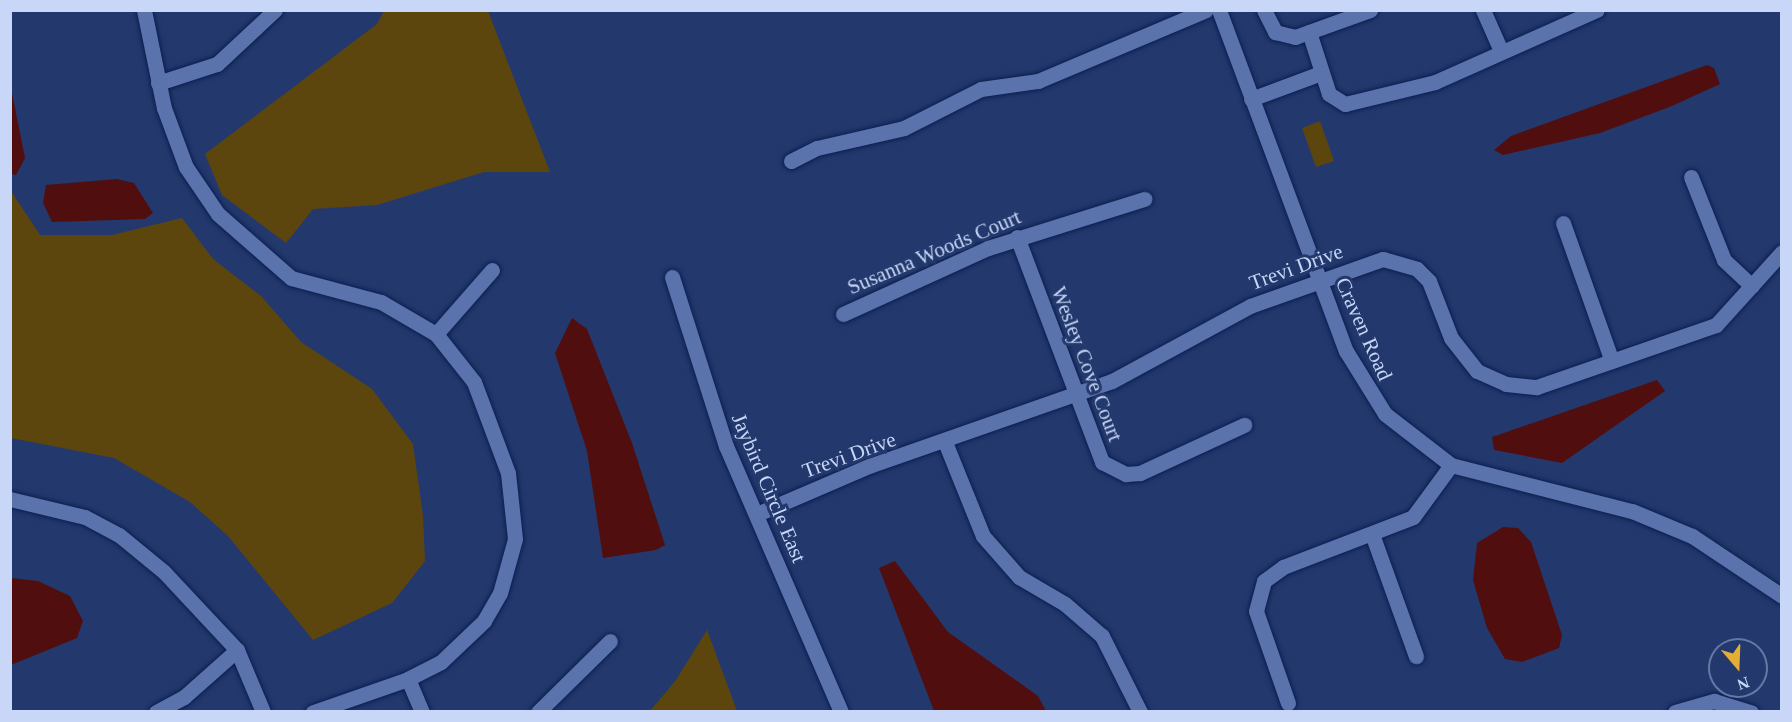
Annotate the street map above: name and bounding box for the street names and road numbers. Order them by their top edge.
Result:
street label: Susanna Woods Court [843,204,1025,300]
street label: Trevi Drive [1246,238,1346,296]
street label: Craven Road [1330,274,1398,384]
street label: Wesley Cove Court [1046,283,1128,445]
street label: Jaybird Circle East [726,410,812,566]
street label: Trevi Drive [799,426,899,484]

